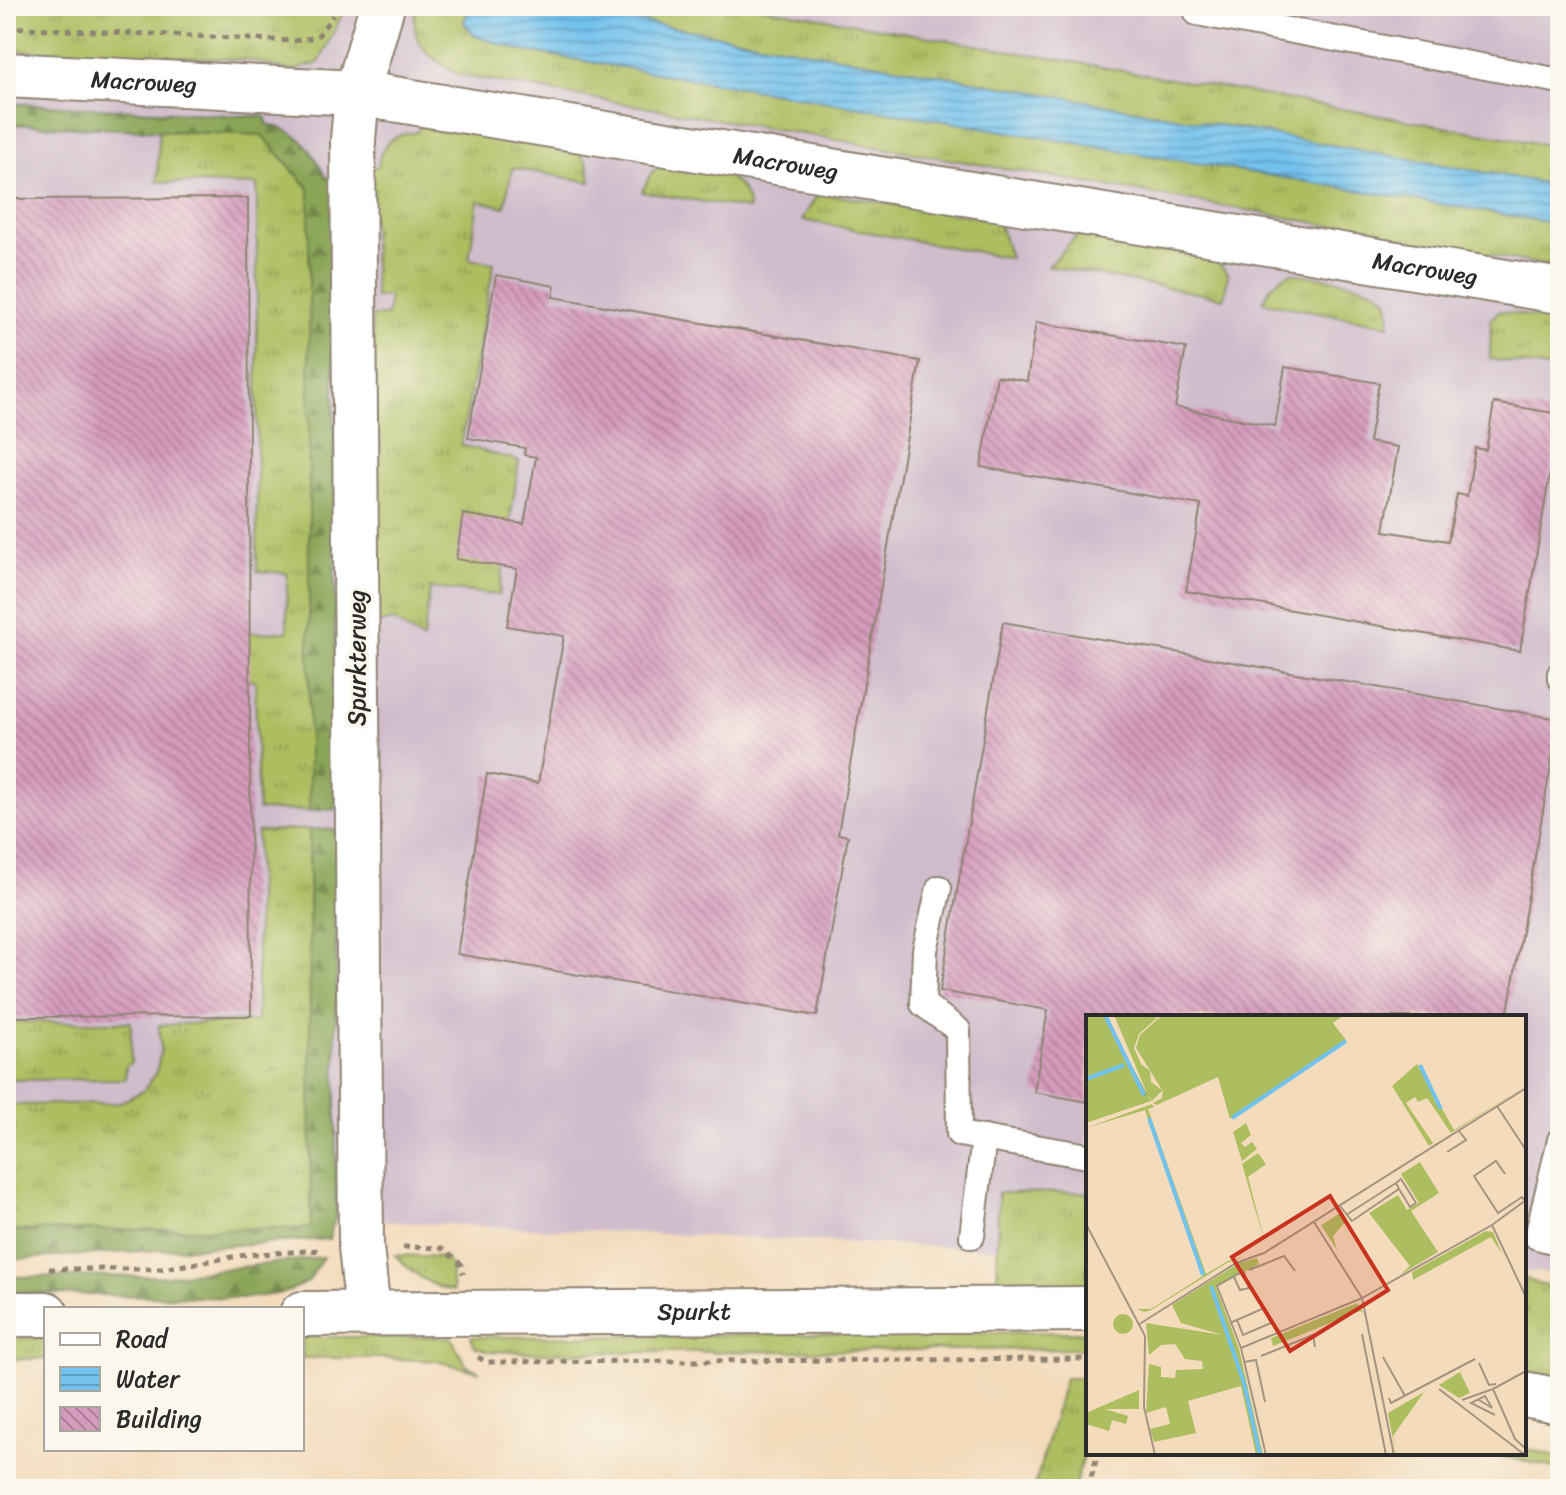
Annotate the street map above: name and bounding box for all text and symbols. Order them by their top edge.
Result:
street label: Macroweg [90,58,198,106]
street label: Macroweg [730,134,841,193]
street label: Macroweg [1369,239,1481,298]
street label: Spurkterweg [336,590,378,726]
inset map [1086,1015,1526,1455]
street label: Spurkt [657,1290,731,1333]
legend [44,1307,304,1451]
text: Road [116,1318,170,1360]
text: Water [116,1358,181,1400]
text: Building [116,1398,202,1440]

